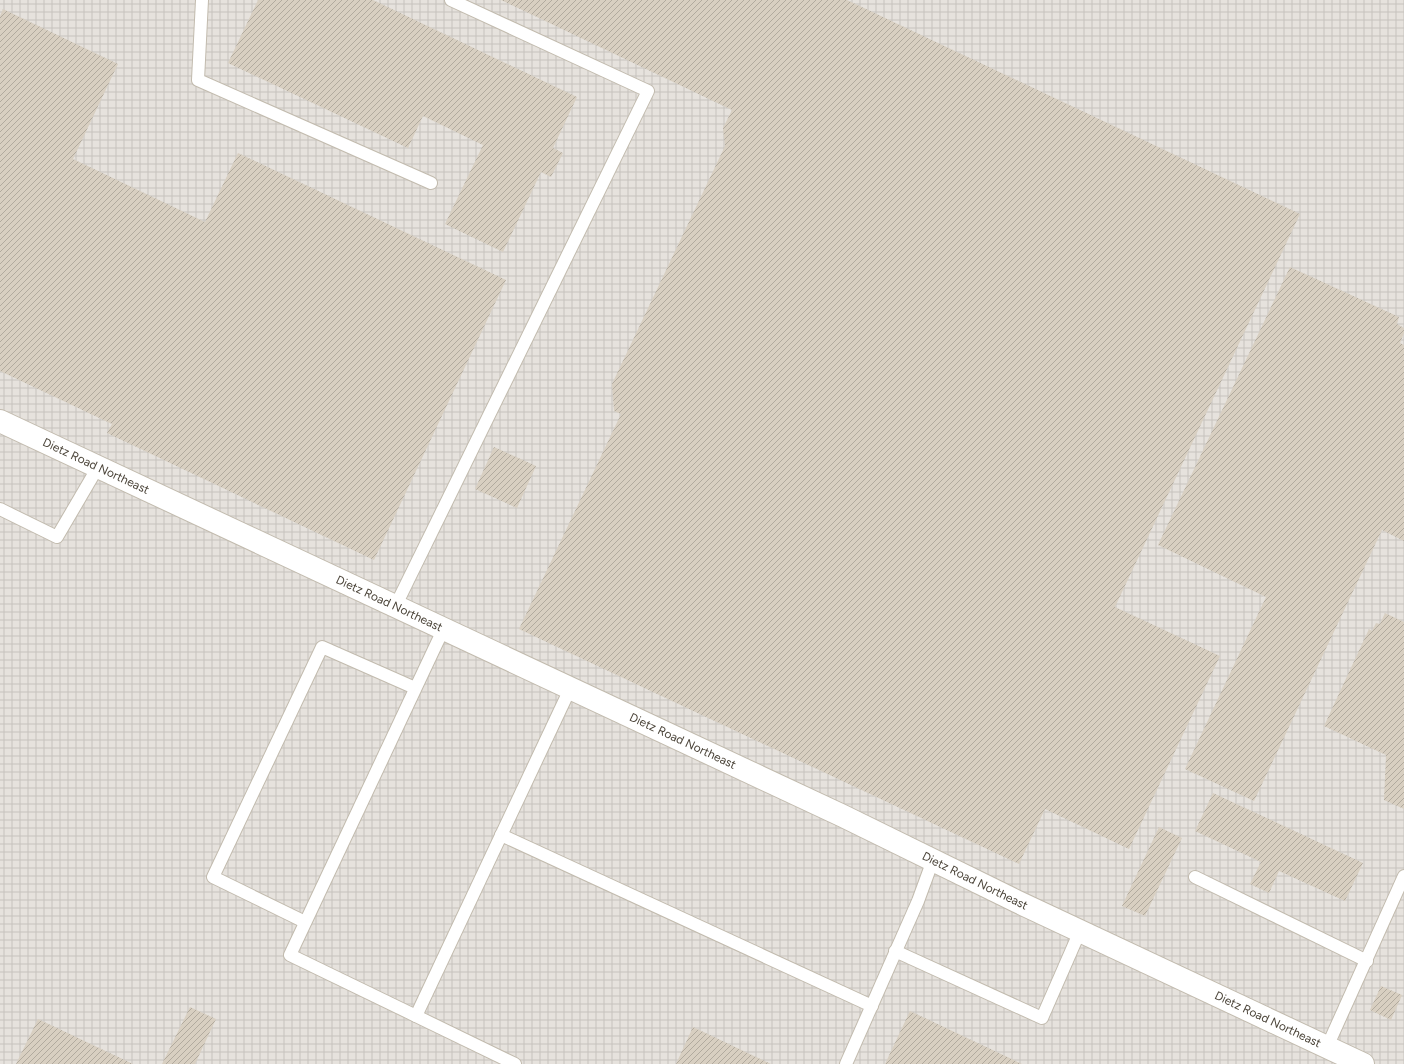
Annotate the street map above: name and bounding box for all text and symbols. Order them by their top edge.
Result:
street label: Dietz Road Northeast [40,435,152,497]
street label: Dietz Road Northeast [334,572,445,635]
street label: Dietz Road Northeast [627,710,739,772]
street label: Dietz Road Northeast [920,849,1031,913]
street label: Dietz Road Northeast [1212,988,1324,1051]

